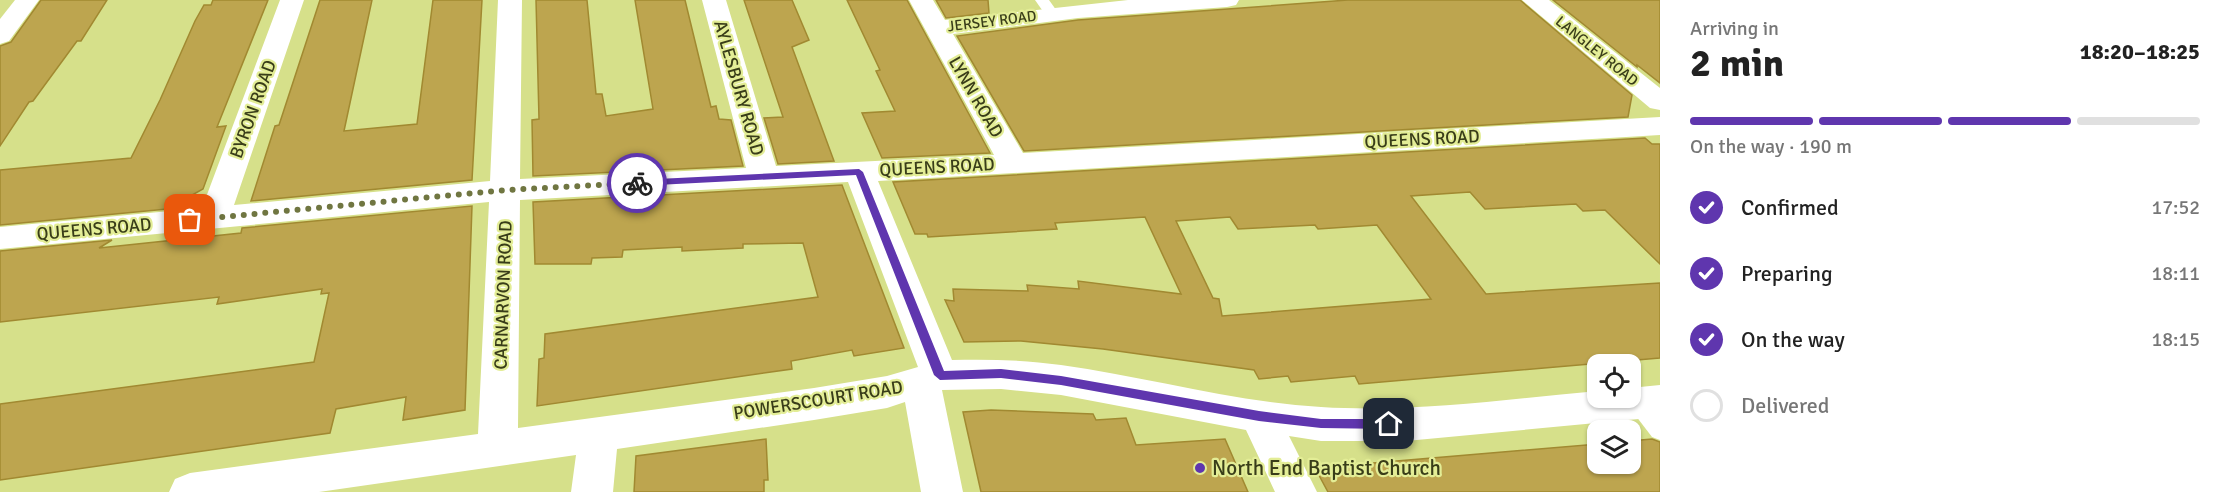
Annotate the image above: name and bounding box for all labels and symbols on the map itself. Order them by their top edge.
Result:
street label: JERSEY ROAD [947,7,1037,35]
street label: LANGLEY ROAD [1552,12,1642,90]
street label: AYLESBURY ROAD [709,18,769,158]
street label: LYNN ROAD [944,53,1008,141]
street label: BYRON ROAD [225,57,281,161]
street label: QUEENS ROAD [1364,125,1480,153]
courier [607,153,667,213]
street label: QUEENS ROAD [879,153,995,181]
pin [164,194,215,245]
street label: QUEENS ROAD [36,213,152,245]
street label: CARNARVON ROAD [489,220,517,370]
street label: POWERSCOURT ROAD [732,376,904,424]
pin [1363,398,1414,449]
place label: North End Baptist Church [1212,455,1441,481]
marker: North End Baptist Church [1193,461,1207,475]

